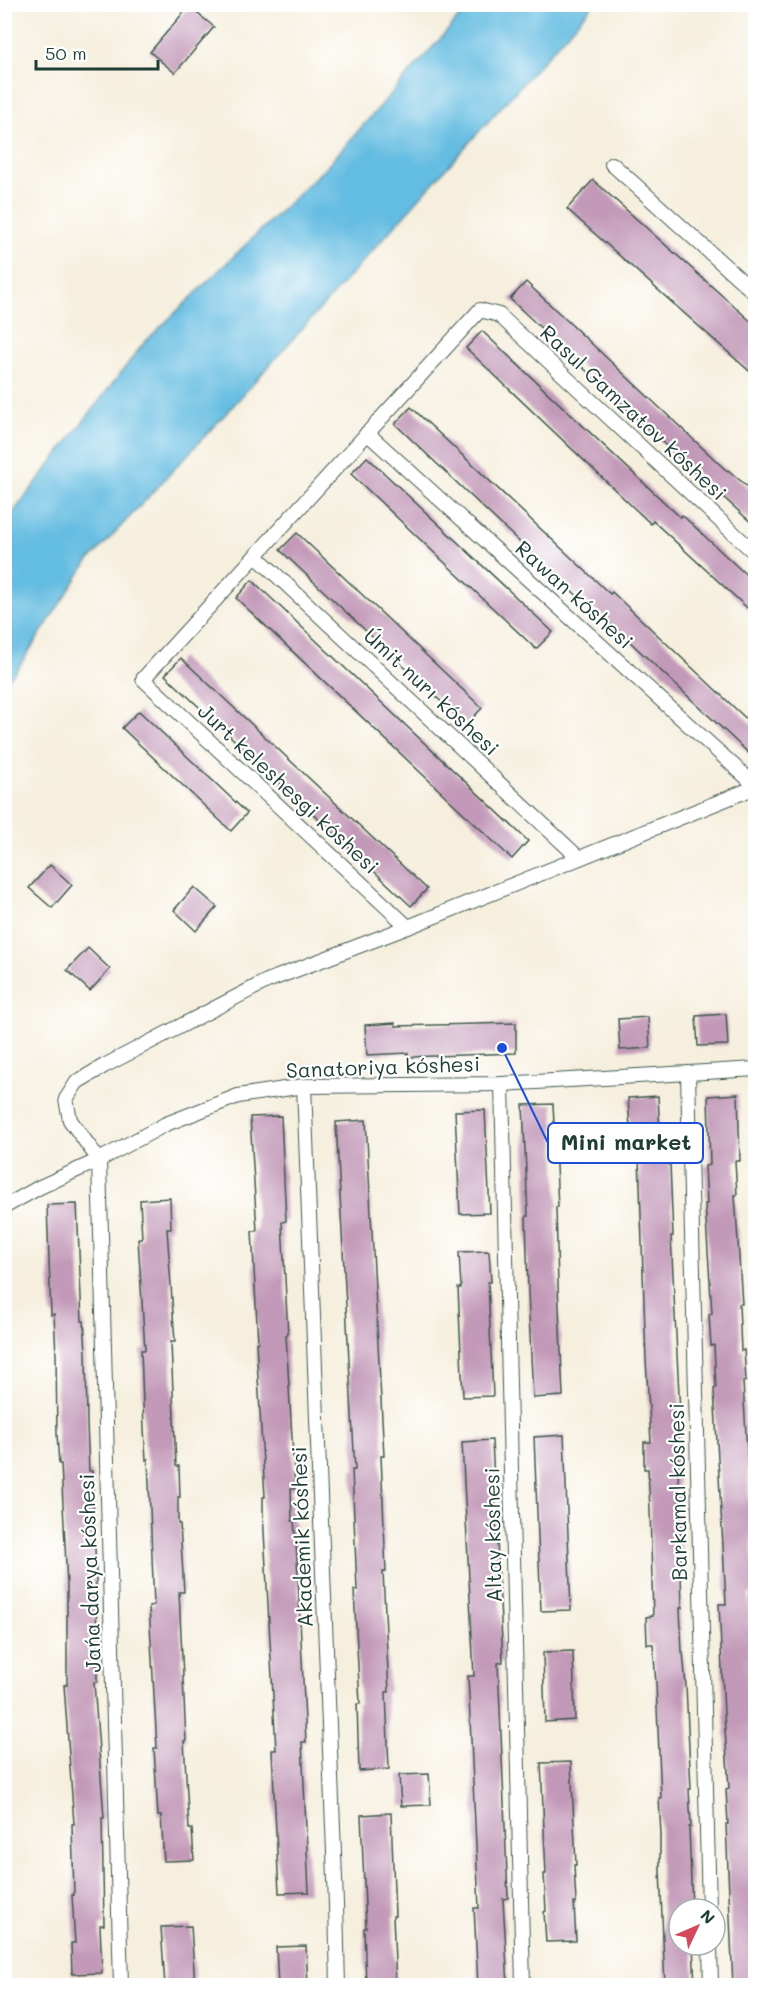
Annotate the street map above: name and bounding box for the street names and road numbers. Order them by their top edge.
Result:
street label: Rasul Gamzatov kóshesi [535,319,733,505]
street label: Rawan kóshesi [510,534,640,654]
street label: Úmit nurı kóshesi [359,621,505,761]
street label: Jurt keleshesgi kóshesi [193,697,385,879]
street label: Sanatoriya kóshesi [285,1049,481,1083]
street label: Barkamal kóshesi [662,1403,692,1581]
street label: Akademik kóshesi [284,1446,318,1628]
street label: Altay kóshesi [477,1467,507,1603]
street label: Jańa darya kóshesi [72,1473,106,1673]

